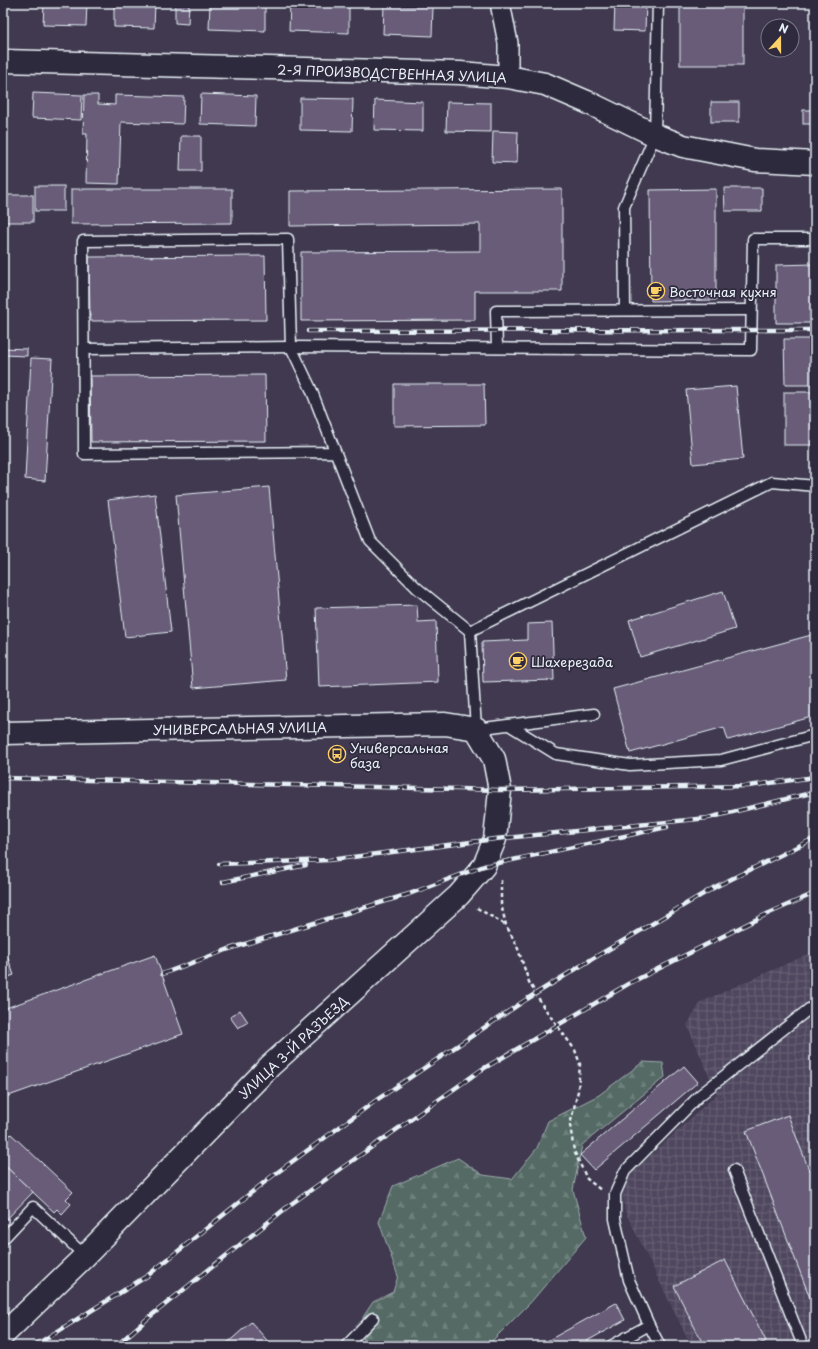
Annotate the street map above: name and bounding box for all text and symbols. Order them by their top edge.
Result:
north arrow [760,18,800,58]
text: N [777,19,791,38]
street label: 2-Я ПРОИЗВОДСТВЕННАЯ УЛИЦА [277,59,507,87]
cafe icon: Восточная кухня [646,281,666,301]
place label: Восточная кухня [669,282,777,301]
cafe icon: Шахерезада [508,651,528,671]
place label: Шахерезада [531,652,614,671]
street label: УНИВЕРСАЛЬНАЯ УЛИЦА [153,717,327,739]
place label: Универсальная база [350,738,449,772]
bus stop icon: Универсальная база [327,744,347,764]
street label: УЛИЦА 3-Й РАЗЪЕЗД [234,991,352,1103]

